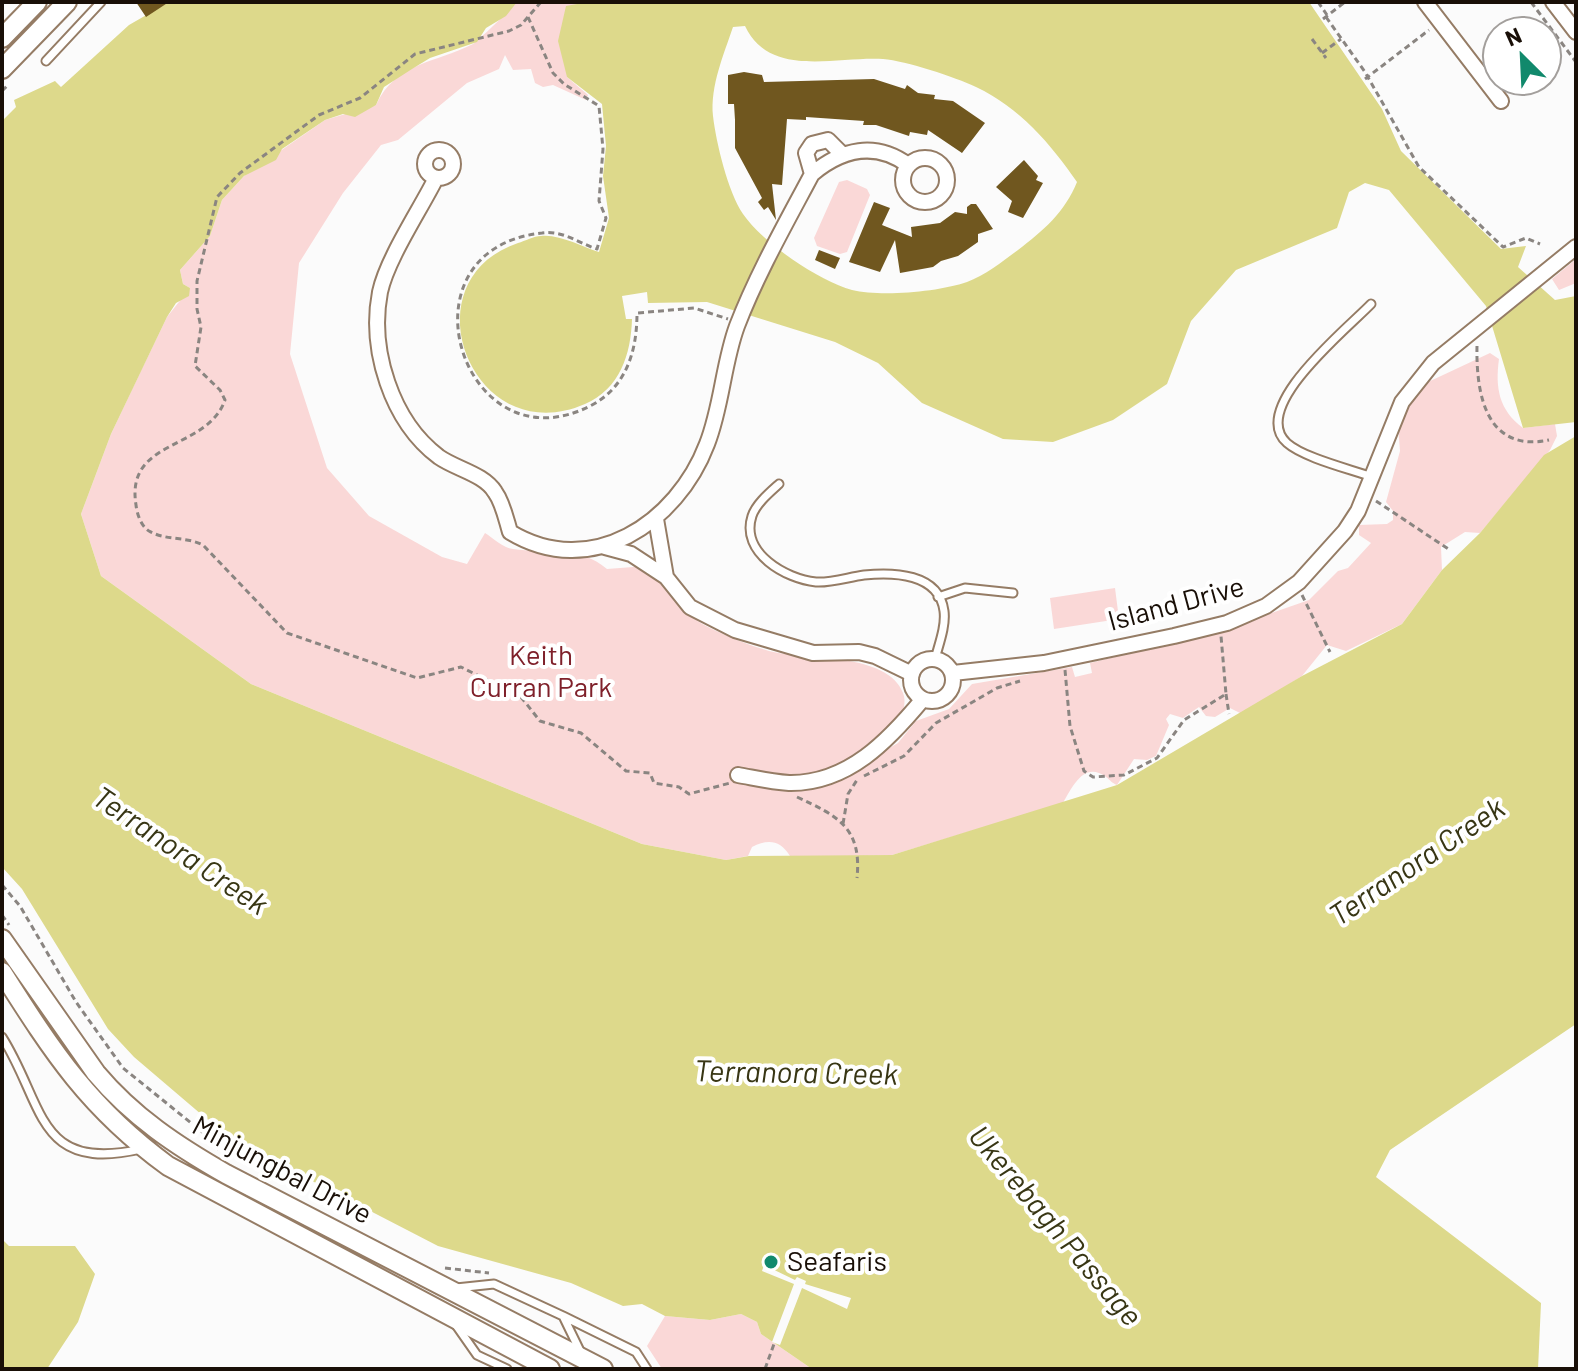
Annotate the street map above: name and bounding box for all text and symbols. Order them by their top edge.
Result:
north arrow [1482,16,1562,96]
text: N [1501,21,1525,51]
street label: Island Drive [1104,570,1248,638]
park label: Keith Curran Park [470,639,612,705]
water label: Terranora Creek [86,779,274,923]
water label: Terranora Creek [1323,790,1511,934]
water label: Terranora Creek [694,1053,898,1093]
street label: Minjungbal Drive [187,1109,377,1231]
water label: Ukerebagh Passage [961,1118,1149,1334]
place label: Seafaris [787,1245,887,1279]
marker: Seafaris [762,1253,780,1271]

